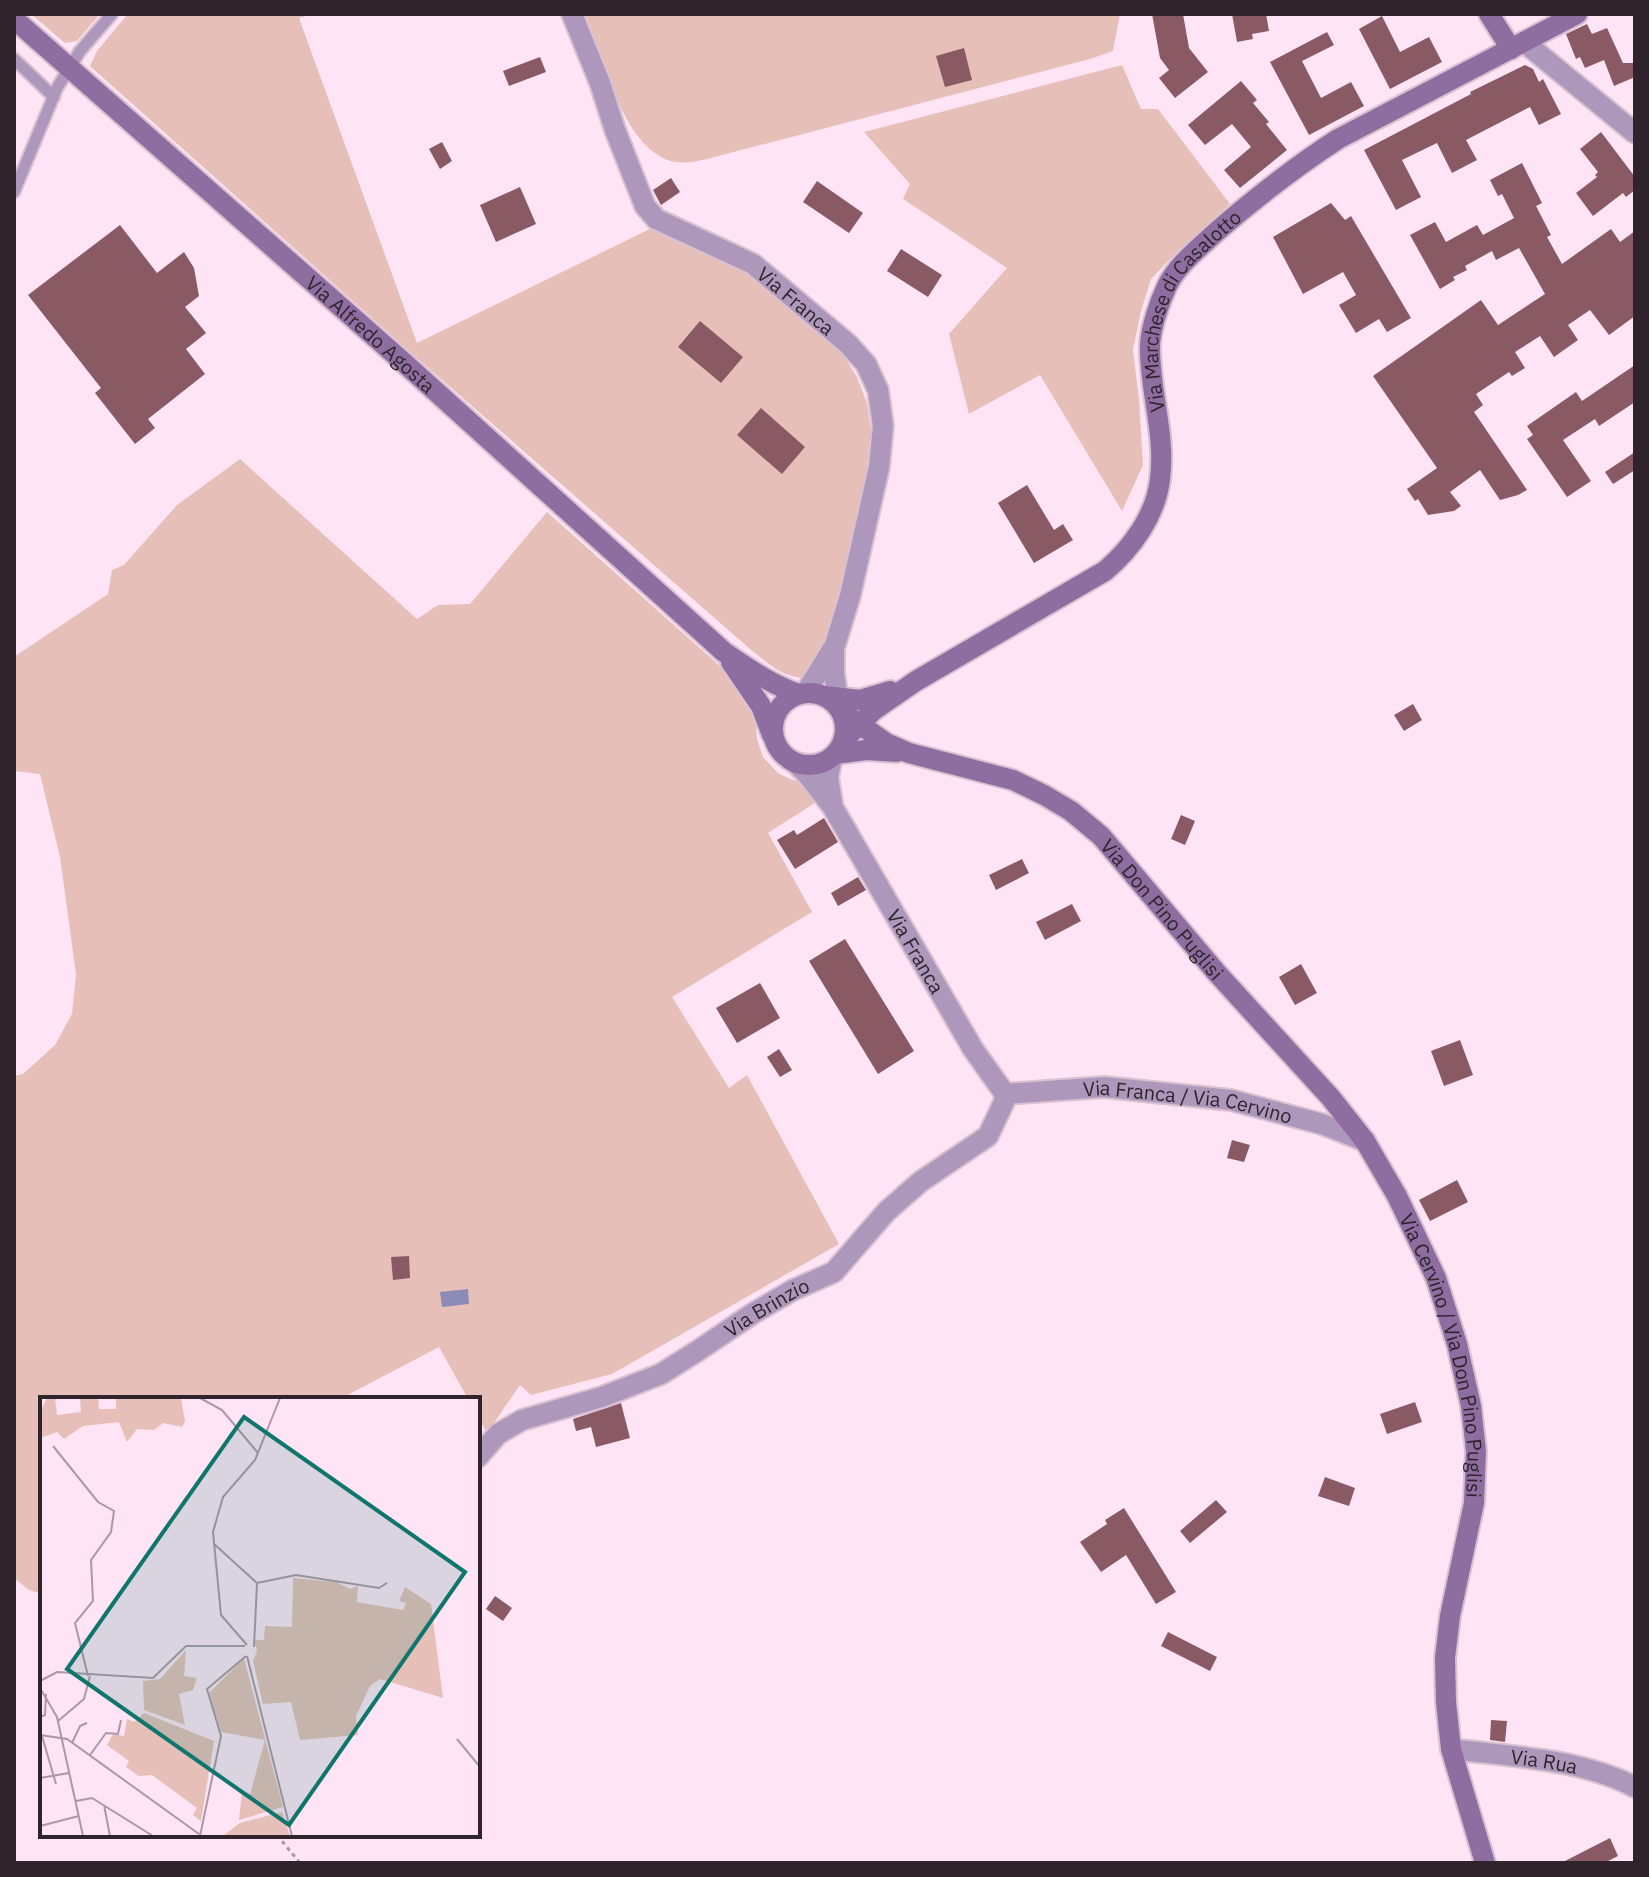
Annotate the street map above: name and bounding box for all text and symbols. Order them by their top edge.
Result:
street label: Via Marchese di Casalotto [1136,203,1246,414]
street label: Via Franca [752,260,841,341]
street label: Via Alfredo Agosta [300,269,442,399]
street label: Via Don Pino Puglisi [1095,833,1230,985]
street label: Via Franca [881,904,951,999]
street label: Via Franca / Via Cervino [1082,1073,1295,1129]
street label: Via Cervino / Via Don Pino Puglisi [1394,1209,1489,1498]
street label: Via Brinzio [719,1271,813,1343]
inset map [40,1397,480,1837]
street label: Via Rua [1509,1742,1581,1780]

